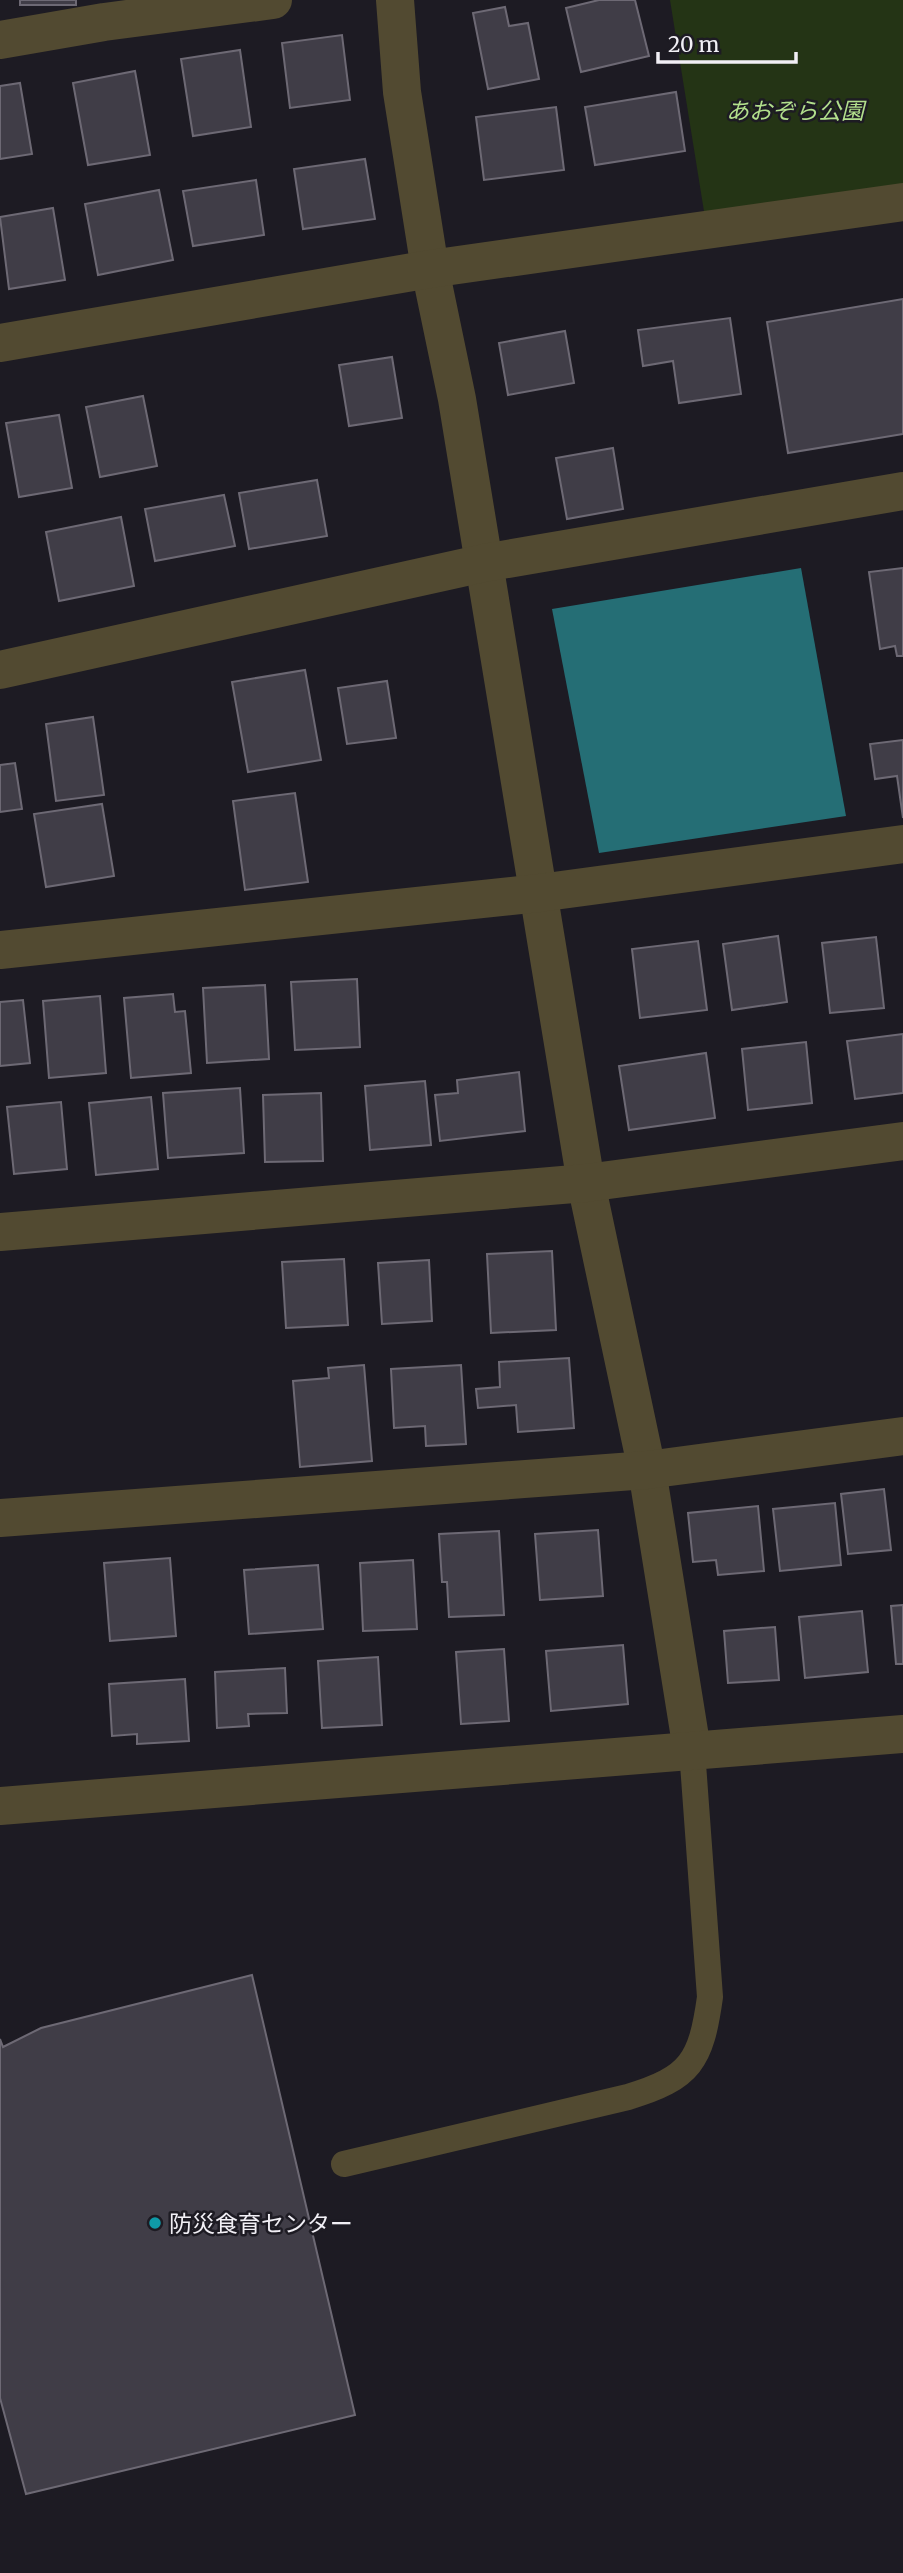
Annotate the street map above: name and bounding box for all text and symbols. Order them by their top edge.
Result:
scale bar [658,21,796,65]
text: 20 m [668,31,720,58]
park label: あおぞら公園 [726,96,867,125]
place label: 防災食育センター [169,2209,353,2238]
marker: 防災食育センター [147,2215,163,2231]

